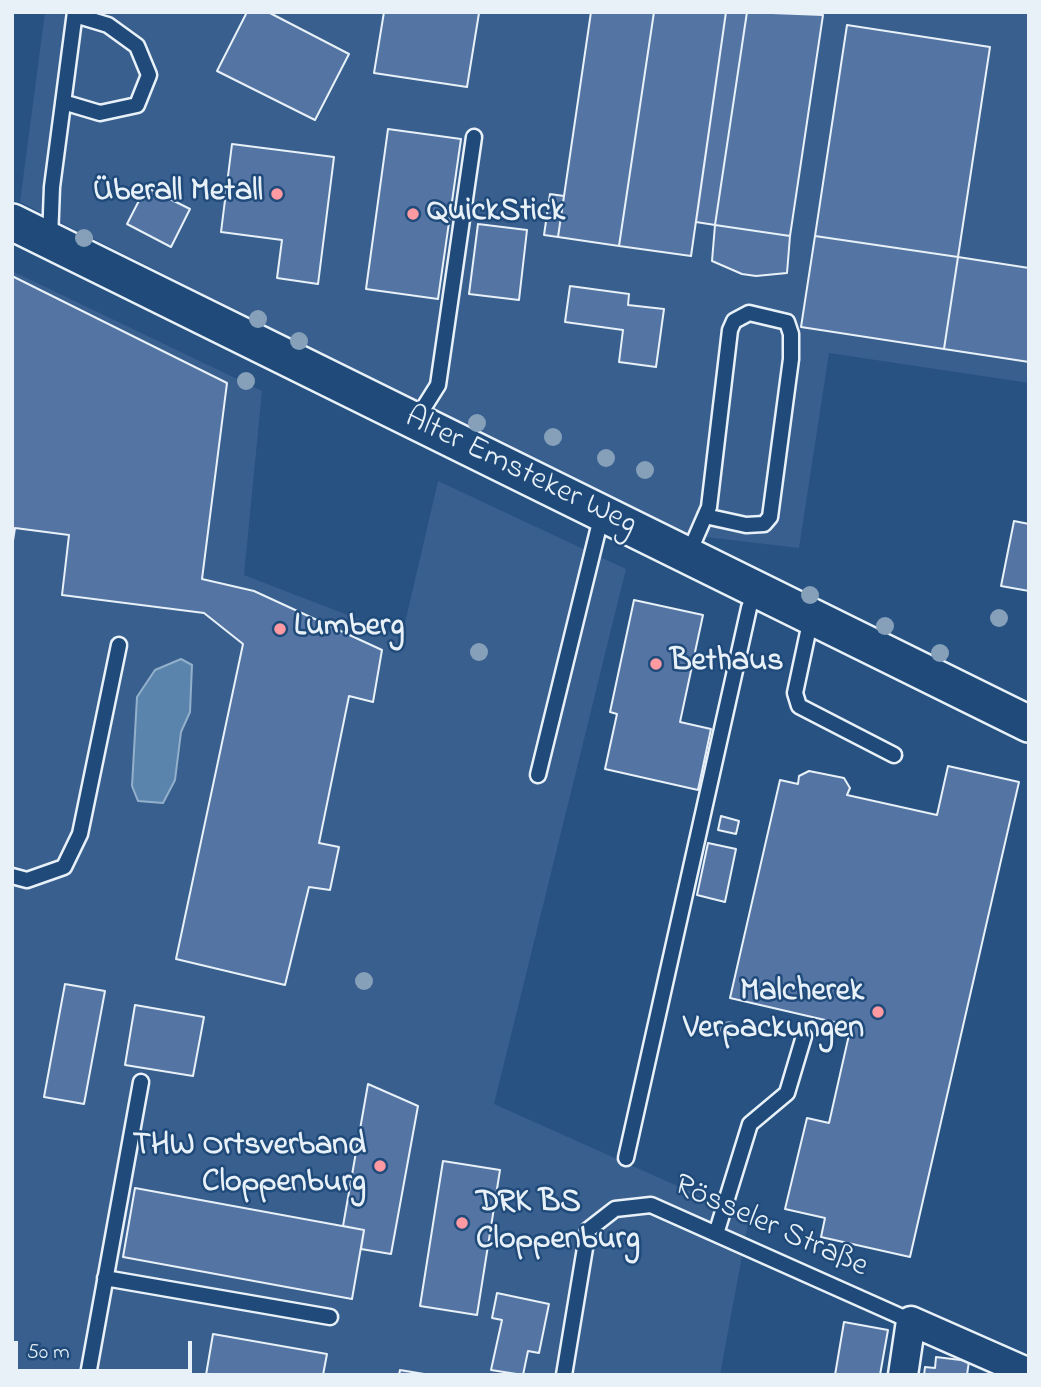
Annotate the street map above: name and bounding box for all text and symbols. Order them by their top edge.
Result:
place label: Überall Metall [93,175,263,213]
marker: Überall Metall [269,186,285,202]
place label: QuickStick [427,195,565,233]
marker: QuickStick [405,206,421,222]
street label: Alter Emsteker Weg [398,400,642,546]
place label: Lumberg [294,610,404,648]
marker: Lumberg [272,621,288,637]
place label: Bethaus [670,645,784,683]
marker: Bethaus [648,656,664,672]
place label: Malcherek Verpackungen [683,975,864,1050]
marker: Malcherek Verpackungen [870,1004,886,1020]
place label: THW Ortsverband Cloppenburg [133,1129,366,1204]
marker: THW Ortsverband Cloppenburg [372,1158,388,1174]
street label: Rösseler Straße [667,1168,873,1288]
place label: DRK BS Cloppenburg [476,1186,640,1261]
marker: DRK BS Cloppenburg [454,1215,470,1231]
scale bar [18,1328,196,1372]
text: 50 m [27,1338,70,1368]

